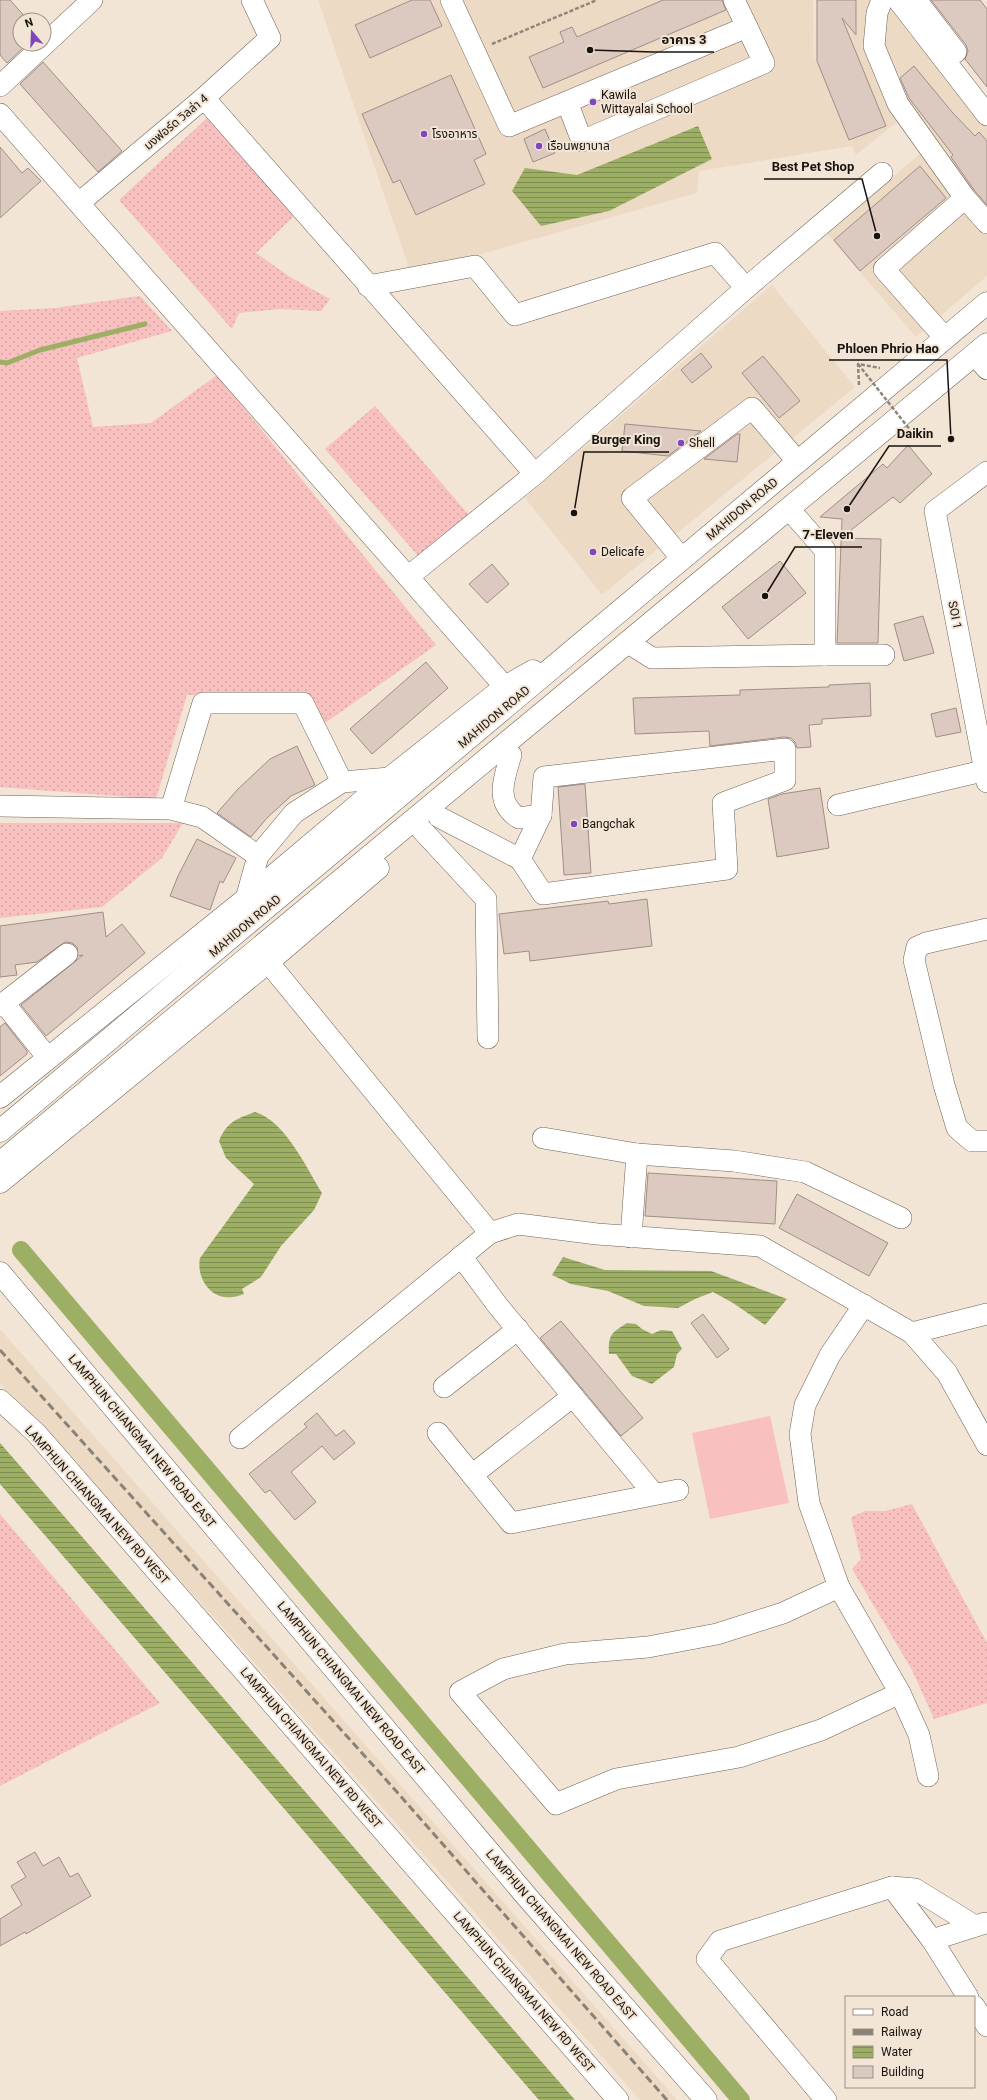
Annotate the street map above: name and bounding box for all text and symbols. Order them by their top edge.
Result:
north arrow [12,12,52,52]
text: N [23,16,35,30]
callout: อาคาร 3 [653,27,714,52]
text: อาคาร 3 [662,32,706,47]
place label: Kawila Wittayalai School [601,88,693,116]
street label: มงฟอร์ด วิลล่า 4 [141,91,211,153]
marker: Kawila Wittayalai School [588,97,598,107]
place label: โรงอาหาร [432,127,478,141]
marker: โรงอาหาร [419,129,429,139]
place label: เรือนพยาบาล [547,139,610,153]
marker: เรือนพยาบาล [534,141,544,151]
callout: Best Pet Shop [764,154,862,179]
text: Best Pet Shop [772,159,854,174]
callout: Phloen Phrio Hao [829,335,947,360]
text: Phloen Phrio Hao [837,341,939,356]
callout: Daikin [889,421,941,446]
text: Daikin [897,426,933,441]
callout: Burger King [584,427,669,452]
text: Burger King [591,432,661,447]
place label: Shell [689,436,715,450]
marker: Shell [676,438,686,448]
street label: MAHIDON ROAD [703,475,781,543]
callout: 7-Eleven [795,522,862,547]
text: 7-Eleven [802,527,854,542]
place label: Delicafe [601,545,644,559]
marker: Delicafe [588,547,598,557]
street label: SOI 1 [945,600,965,630]
street label: MAHIDON ROAD [455,683,533,751]
place label: Bangchak [582,817,636,831]
marker: Bangchak [569,819,579,829]
street label: MAHIDON ROAD [206,892,284,960]
street label: LAMPHUN CHIANGMAI NEW ROAD EAST [65,1352,219,1530]
street label: LAMPHUN CHIANGMAI NEW RD WEST [22,1423,172,1587]
street label: LAMPHUN CHIANGMAI NEW ROAD EAST [274,1599,428,1777]
street label: LAMPHUN CHIANGMAI NEW RD WEST [237,1665,385,1831]
street label: LAMPHUN CHIANGMAI NEW ROAD EAST [483,1847,639,2023]
street label: LAMPHUN CHIANGMAI NEW RD WEST [450,1909,598,2075]
legend [845,1996,975,2088]
text: Road [881,2005,909,2019]
text: Railway [881,2025,922,2039]
text: Water [881,2045,912,2059]
text: Building [881,2065,924,2079]

